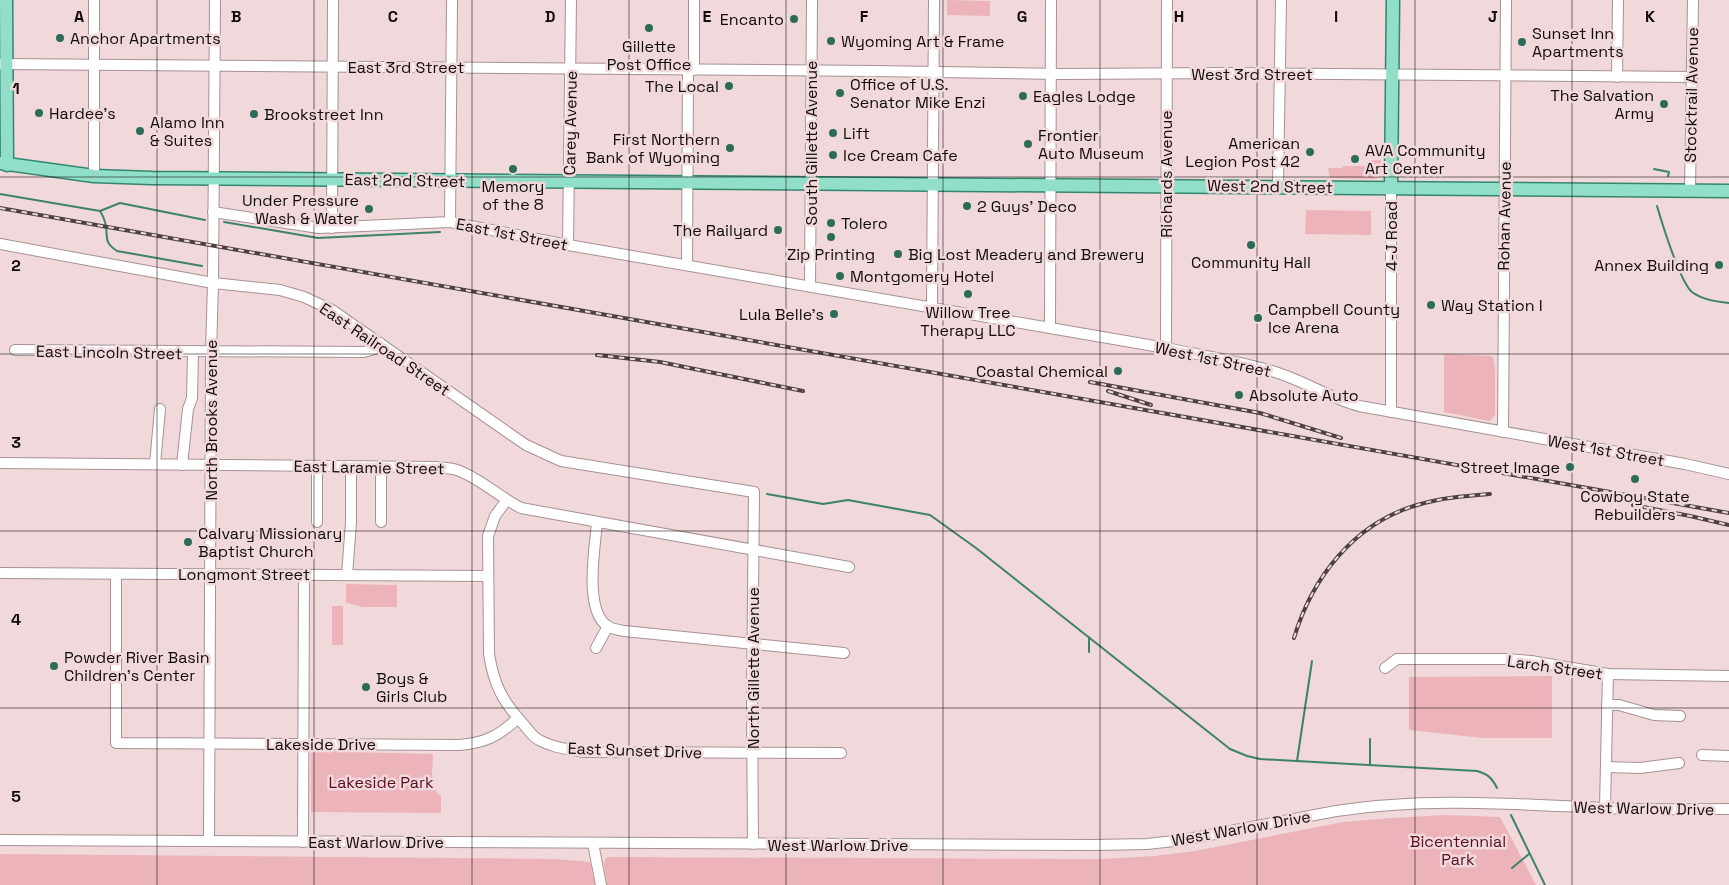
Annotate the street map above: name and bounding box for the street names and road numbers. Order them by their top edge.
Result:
street label: Stocktrail Avenue [1680,27,1703,163]
street label: East 3rd Street [348,57,464,78]
street label: South Gillette Avenue [801,61,822,225]
street label: West 3rd Street [1191,64,1313,85]
street label: Carey Avenue [559,70,582,176]
street label: Richards Avenue [1156,110,1177,238]
street label: Rohan Avenue [1493,161,1516,271]
street label: East 2nd Street [344,169,465,192]
street label: West 2nd Street [1207,175,1333,198]
street label: 4-J Road [1381,201,1402,271]
street label: East 1st Street [454,213,569,256]
street label: East Railroad Street [315,298,454,401]
street label: West 1st Street [1153,337,1273,382]
street label: North Brooks Avenue [201,339,222,501]
street label: East Lincoln Street [36,341,182,364]
street label: West 1st Street [1546,430,1666,471]
street label: East Laramie Street [293,456,445,479]
street label: Longmont Street [178,564,310,585]
street label: North Gillette Avenue [743,587,764,749]
street label: Larch Street [1506,650,1604,685]
street label: Lakeside Drive [266,734,376,755]
street label: East Sunset Drive [567,738,703,763]
street label: West Warlow Drive [1573,797,1715,820]
street label: West Warlow Drive [1170,806,1312,851]
street label: East Warlow Drive [308,832,444,853]
street label: West Warlow Drive [768,835,908,856]

